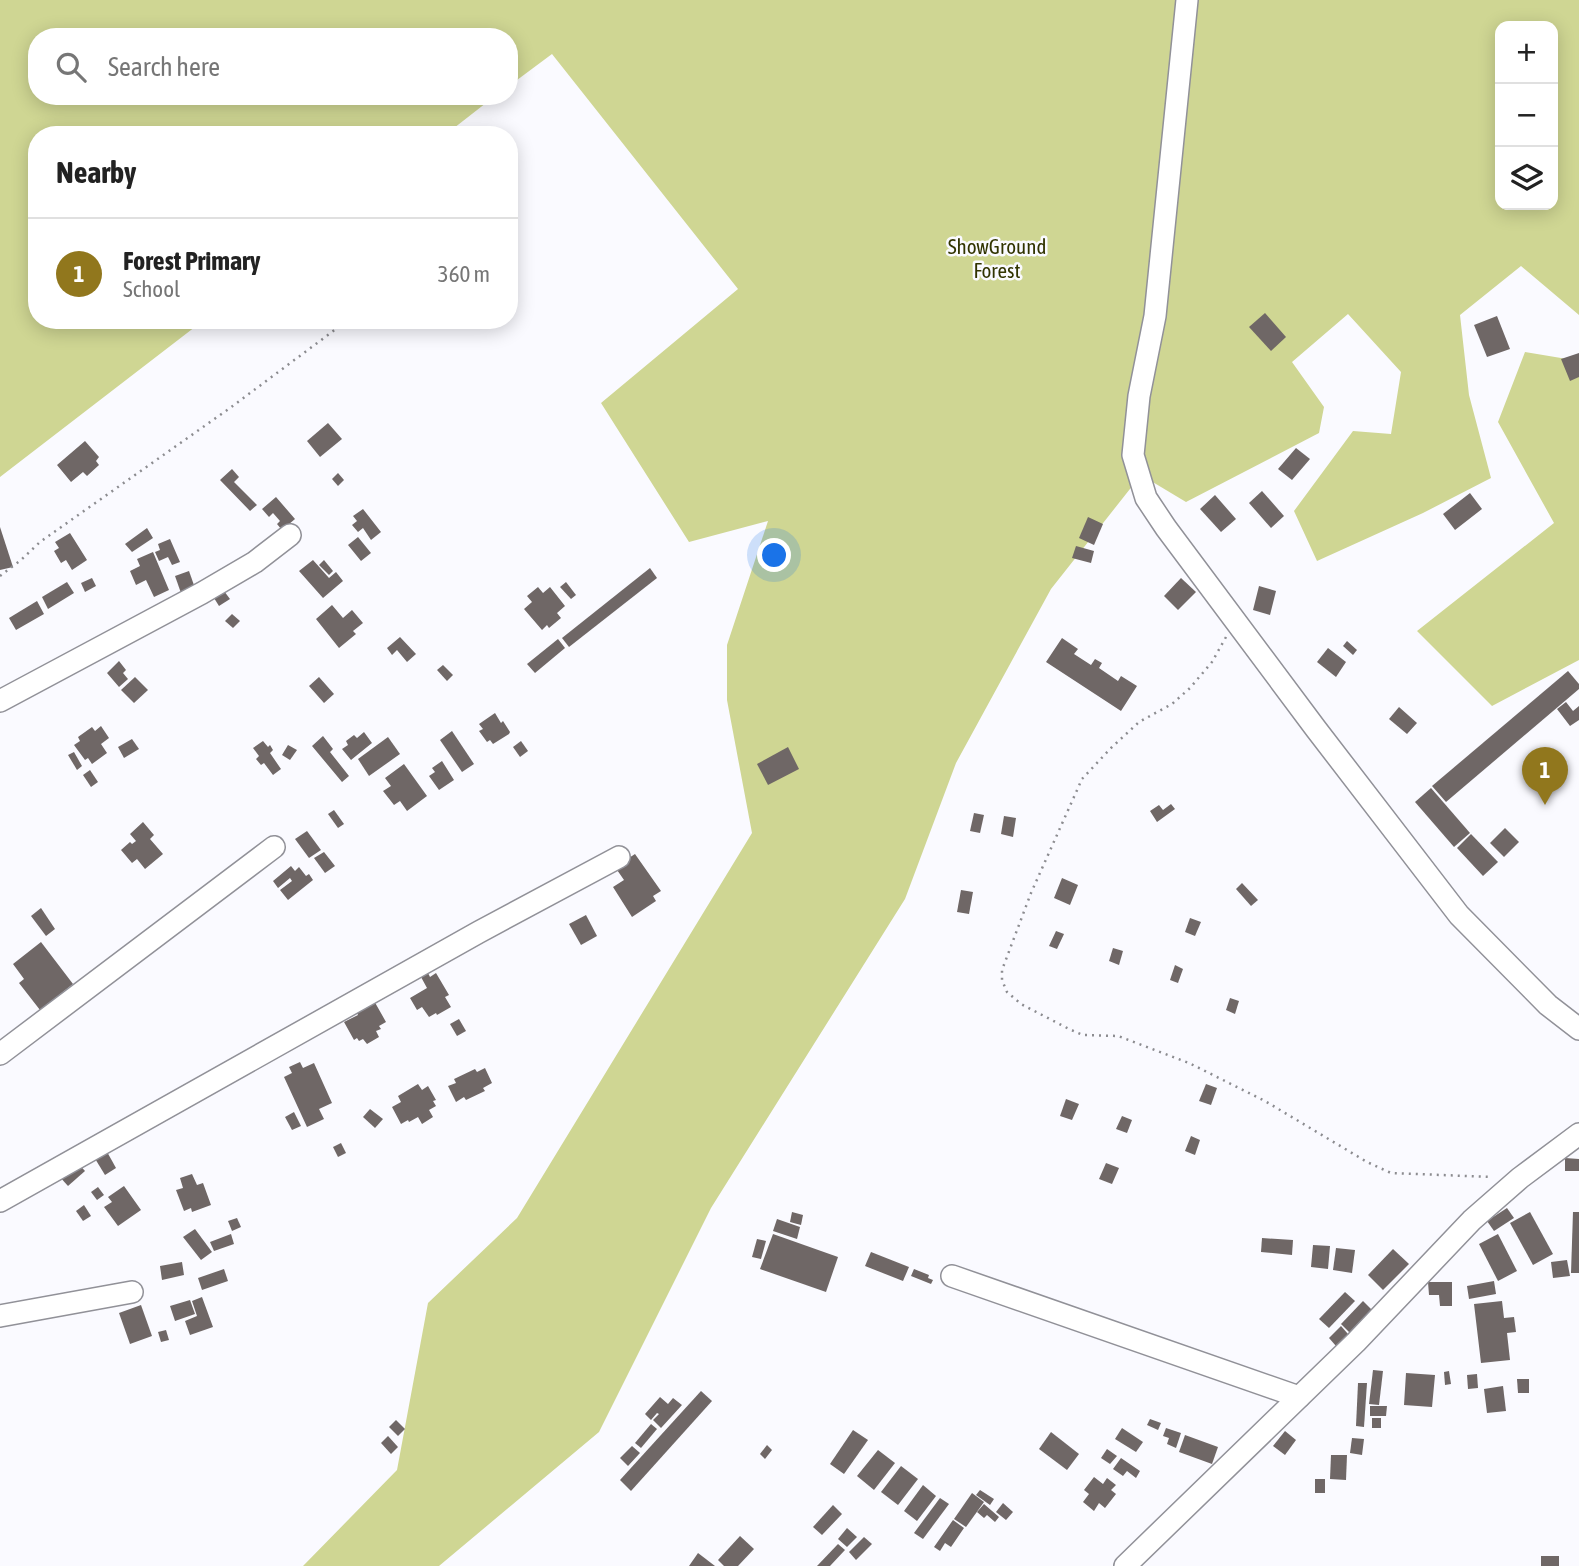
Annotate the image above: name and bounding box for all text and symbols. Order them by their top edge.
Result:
map controls [1495,21,1558,210]
button: + [1495,21,1558,84]
search box [28,28,518,105]
icon: search [52,48,90,86]
text: Search here [108,52,220,82]
button: − [1495,84,1558,147]
button: layers [1495,147,1558,210]
text: Nearby [56,155,136,189]
park label: ShowGround Forest [948,234,1046,282]
text: Forest Primary [123,246,260,276]
text: 1 [74,261,84,287]
text: 360 m [438,261,490,287]
text: School [123,276,180,302]
your location [757,538,791,572]
pin: 1 [1522,747,1568,805]

